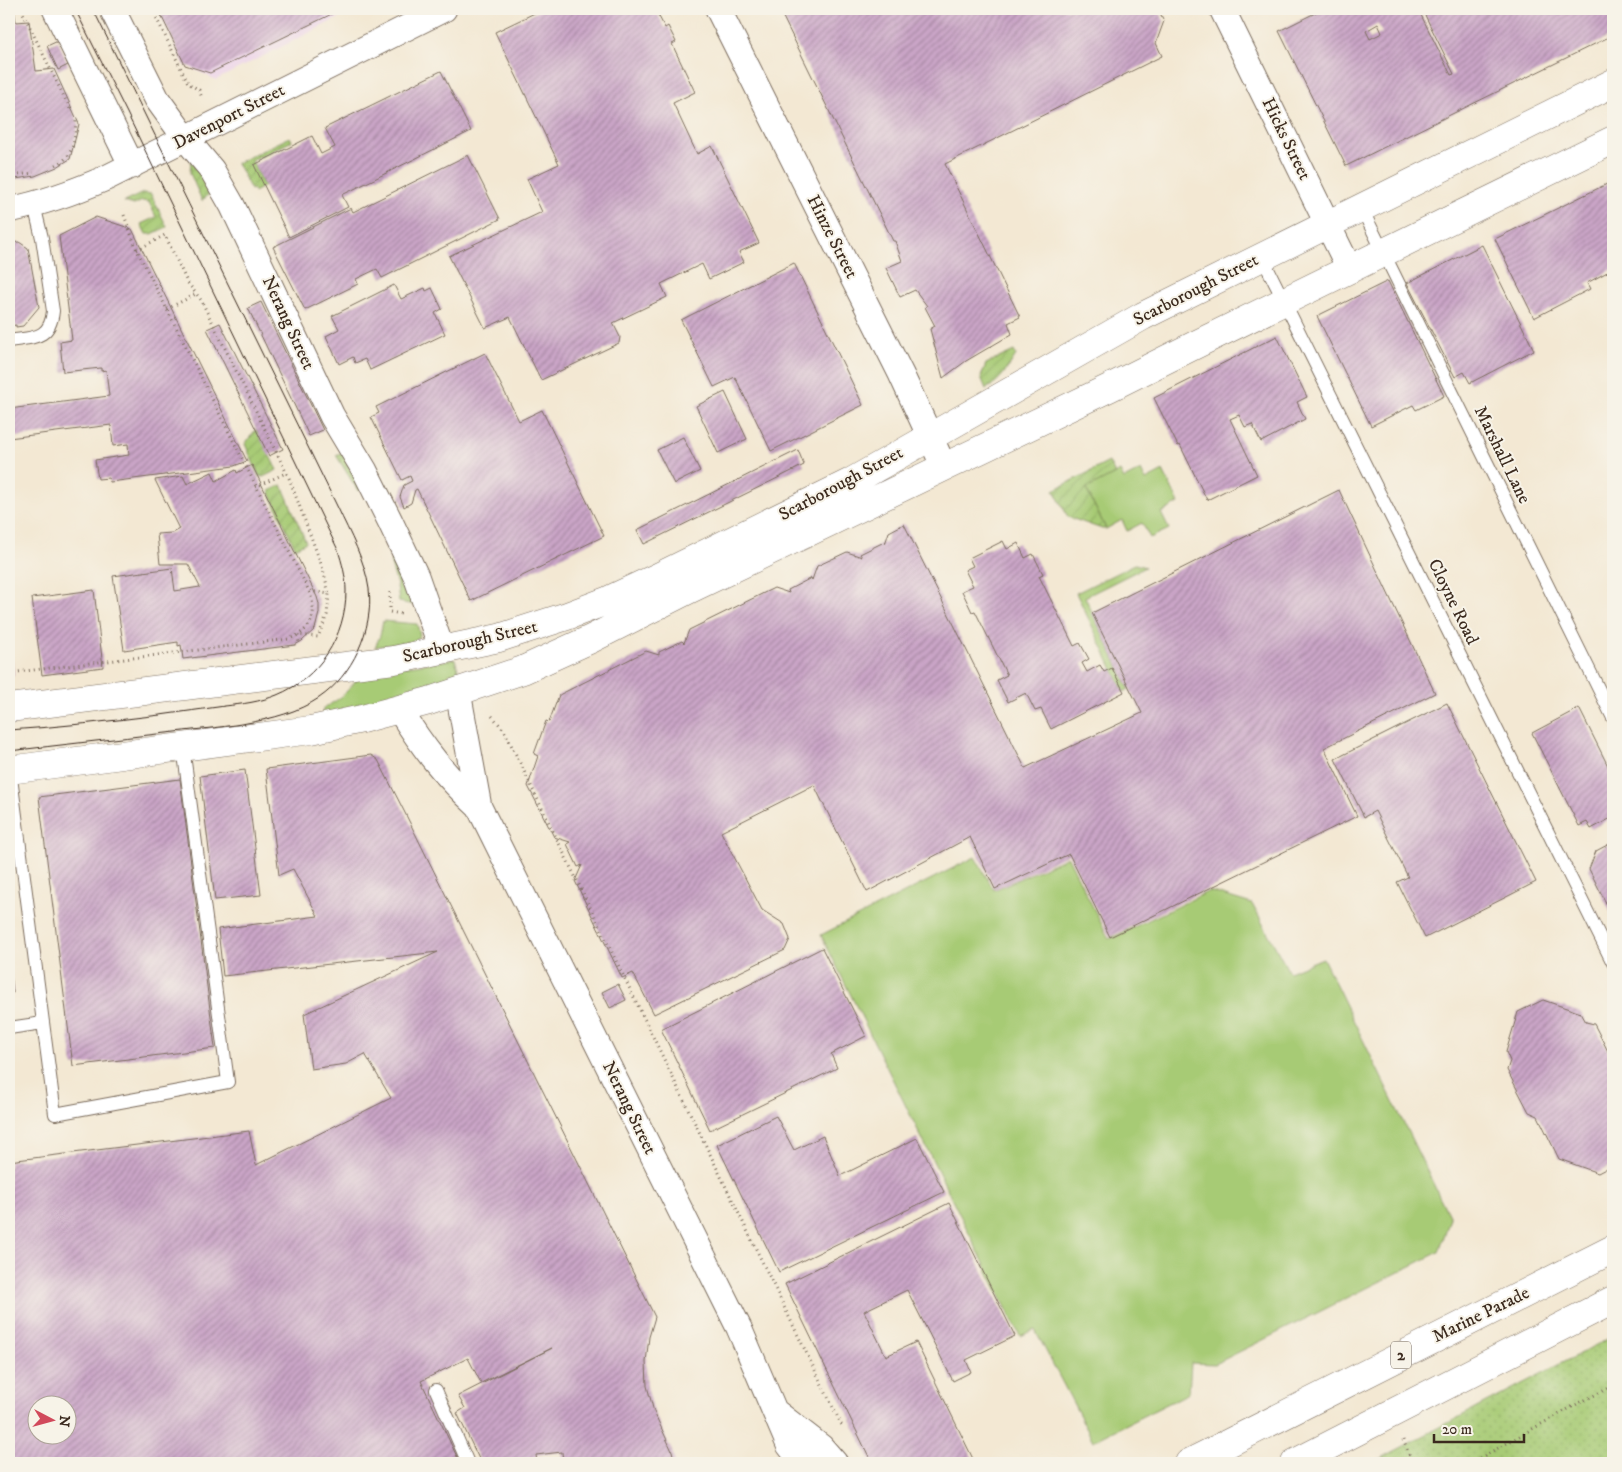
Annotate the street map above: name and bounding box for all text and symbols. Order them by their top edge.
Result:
street label: Davenport Street [169,79,289,155]
street label: Hicks Street [1257,94,1315,184]
street label: Hinze Street [802,192,863,283]
street label: Scarborough Street [1130,249,1262,331]
street label: Nerang Street [257,273,319,374]
street label: Marshall Lane [1469,403,1535,507]
street label: Scarborough Street [775,442,907,526]
street label: Cloyne Road [1423,556,1483,648]
street label: Scarborough Street [401,616,540,668]
street label: Nerang Street [597,1058,661,1158]
street label: Marine Parade [1429,1282,1533,1348]
road number: 2 [1391,1342,1411,1368]
north arrow [28,1394,78,1444]
scale bar [1434,1412,1524,1444]
text: N [54,1415,73,1428]
text: 20 m [1442,1420,1472,1439]

